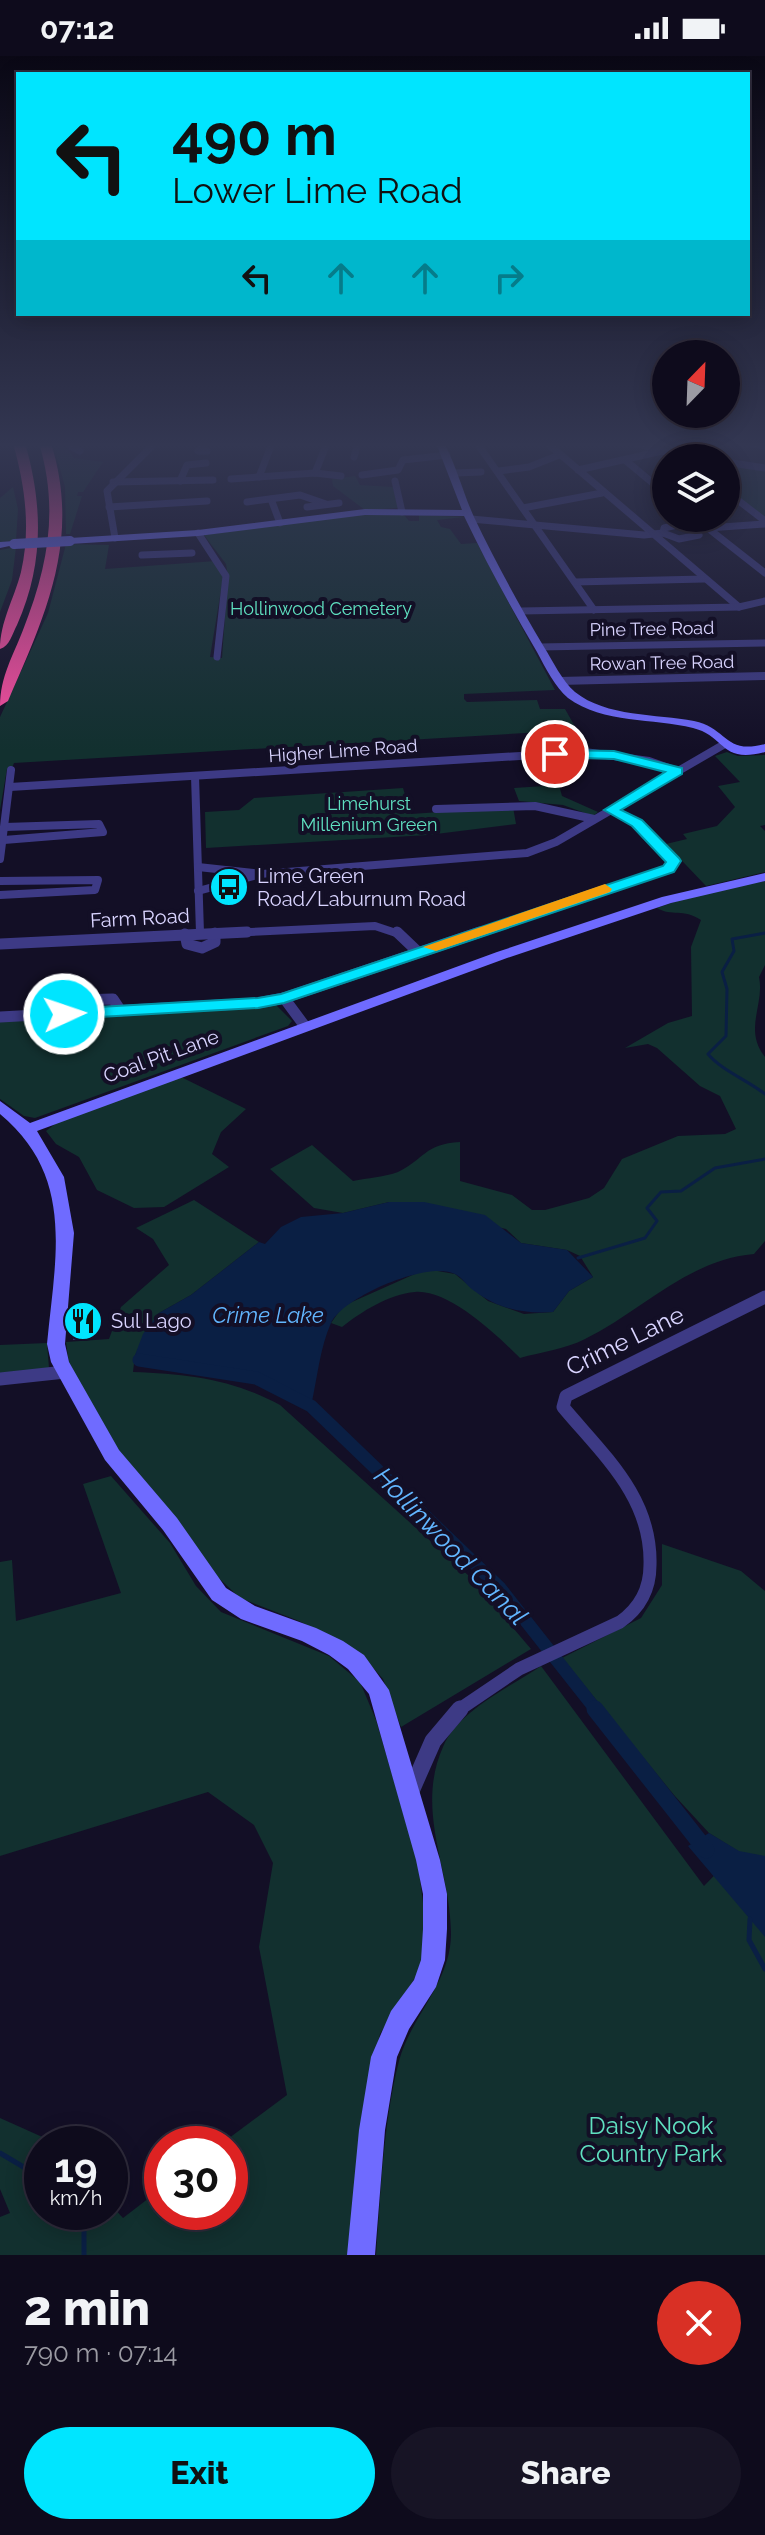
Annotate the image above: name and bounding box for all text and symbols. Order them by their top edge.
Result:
text: 07:12 [40,11,114,46]
text: 490 m [172,102,337,168]
icon: left [40,104,144,208]
text: Lower Lime Road [172,169,463,211]
icon: left [235,256,279,300]
icon: ahead [319,256,363,300]
icon: ahead [403,256,447,300]
icon: right [487,256,531,300]
north arrow [652,340,740,428]
map controls [652,340,740,532]
button: layers [652,444,740,532]
park label: Hollinwood Cemetery [230,598,412,619]
street label: Pine Tree Road [590,617,714,640]
street label: Rowan Tree Road [589,651,735,674]
pin [521,720,589,788]
icon: arrive [533,732,577,776]
street label: Higher Lime Road [268,735,418,766]
park label: Limehurst Millenium Green [301,793,437,835]
place label: Lime Green Road/Laburnum Road [257,864,466,911]
bus stop icon: Lime Green Road/Laburnum Road [208,866,250,908]
street label: Farm Road [90,903,190,933]
position arrow [22,972,106,1056]
street label: Coal Pit Lane [100,1024,222,1088]
restaurant icon: Sul Lago [62,1300,104,1342]
street label: Crime Lane [561,1300,688,1382]
water label: Crime Lake [212,1302,324,1328]
place label: Sul Lago [111,1309,192,1333]
water label: Hollinwood Canal [368,1461,534,1631]
park label: Daisy Nook Country Park [580,2111,723,2168]
speed limit sign: 30 [144,2126,248,2230]
text: 19 [54,2144,98,2191]
text: km/h [50,2186,102,2210]
text: 2 min [24,2280,150,2336]
button: close [657,2281,741,2365]
text: 790 m · 07:14 [24,2338,178,2368]
button: Exit [24,2427,375,2519]
button: Share [391,2427,741,2519]

